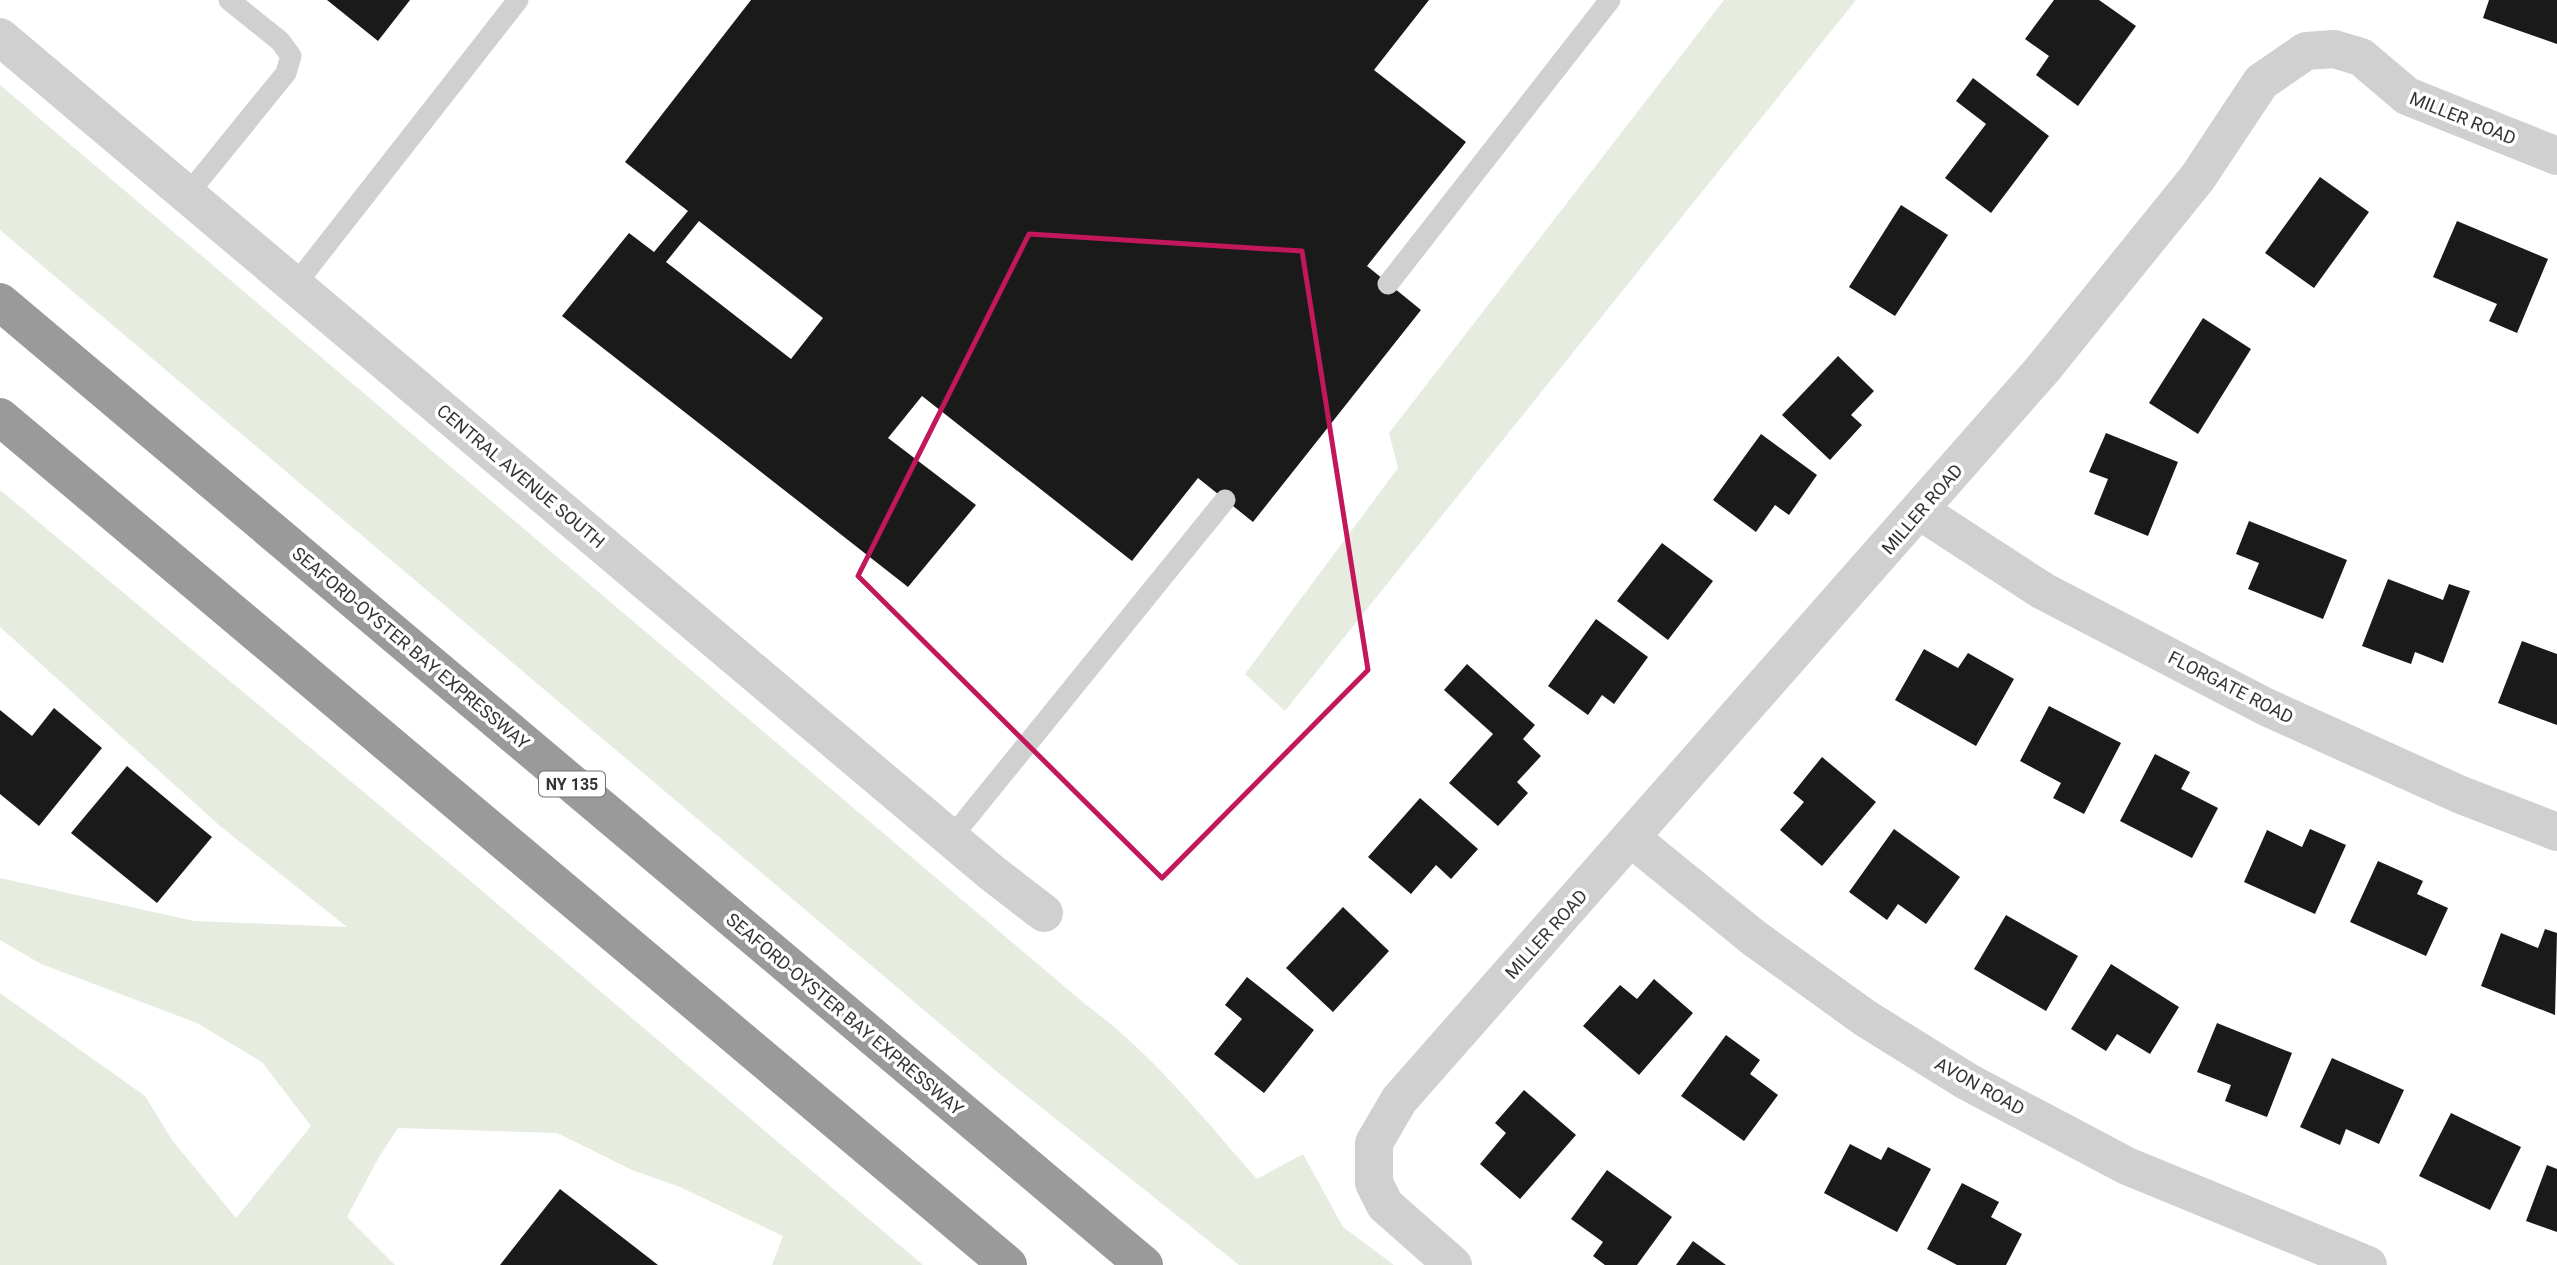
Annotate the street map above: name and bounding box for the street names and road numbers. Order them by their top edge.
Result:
street label: MILLER ROAD [2407,87,2519,149]
street label: CENTRAL AVENUE SOUTH [433,400,609,552]
street label: MILLER ROAD [1877,460,1967,558]
street label: SEAFORD-OYSTER BAY EXPRESSWAY [288,543,534,754]
street label: FLORGATE ROAD [2165,646,2297,728]
road number: NY 135 [539,772,605,796]
street label: MILLER ROAD [1501,885,1591,983]
street label: SEAFORD-OYSTER BAY EXPRESSWAY [722,909,968,1120]
street label: AVON ROAD [1932,1053,2028,1119]

